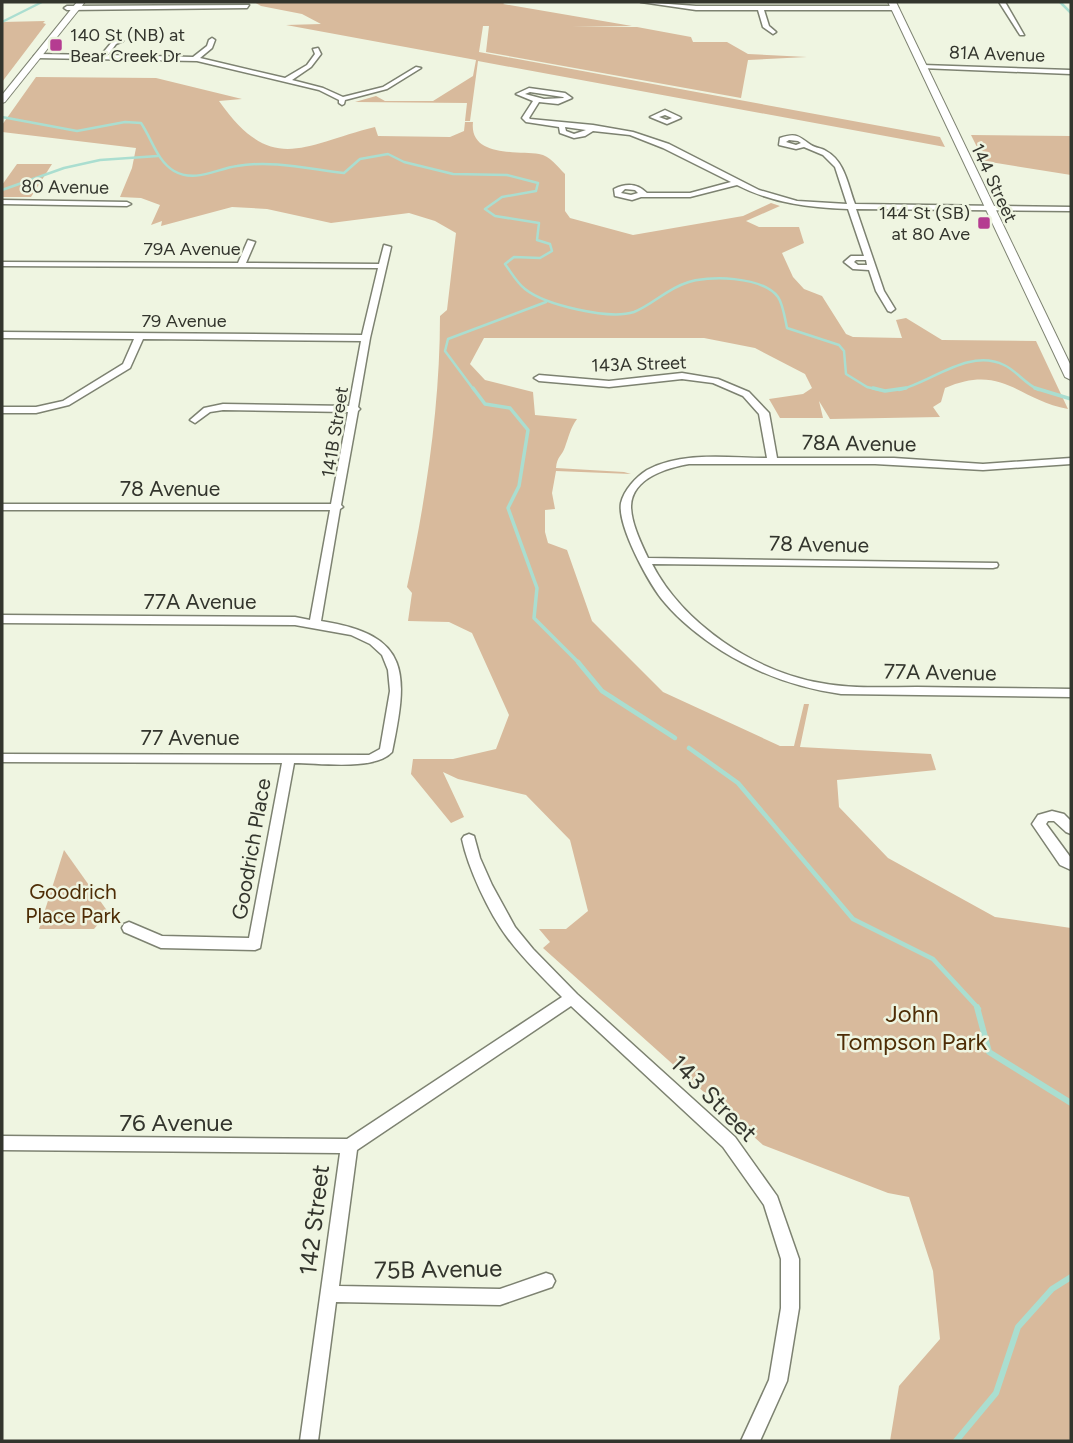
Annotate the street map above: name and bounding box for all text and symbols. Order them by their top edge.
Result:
place label: 140 St (NB) at Bear Creek Dr [70,24,185,67]
marker: 140 St (NB) at Bear Creek Dr [48,37,64,53]
street label: 81A Avenue [949,41,1046,67]
street label: 144 Street [966,140,1022,226]
street label: 80 Avenue [21,175,109,199]
place label: 144 St (SB) at 80 Ave [879,202,970,245]
marker: 144 St (SB) at 80 Ave [976,215,992,231]
street label: 79A Avenue [143,238,241,260]
street label: 79 Avenue [141,310,227,332]
street label: 143A Street [591,351,687,377]
street label: 141B Street [317,385,353,479]
street label: 78A Avenue [801,430,917,456]
street label: 78 Avenue [120,476,220,501]
street label: 78 Avenue [769,531,869,557]
street label: 77A Avenue [144,589,256,614]
street label: 77A Avenue [883,659,997,685]
street label: 77 Avenue [141,725,239,750]
street label: Goodrich Place [226,776,276,922]
park label: Goodrich Place Park [25,879,122,928]
park label: John Tompson Park [837,999,988,1056]
street label: 143 Street [665,1049,763,1147]
street label: 76 Avenue [119,1108,233,1137]
street label: 142 Street [293,1163,335,1277]
street label: 75B Avenue [374,1253,502,1285]

